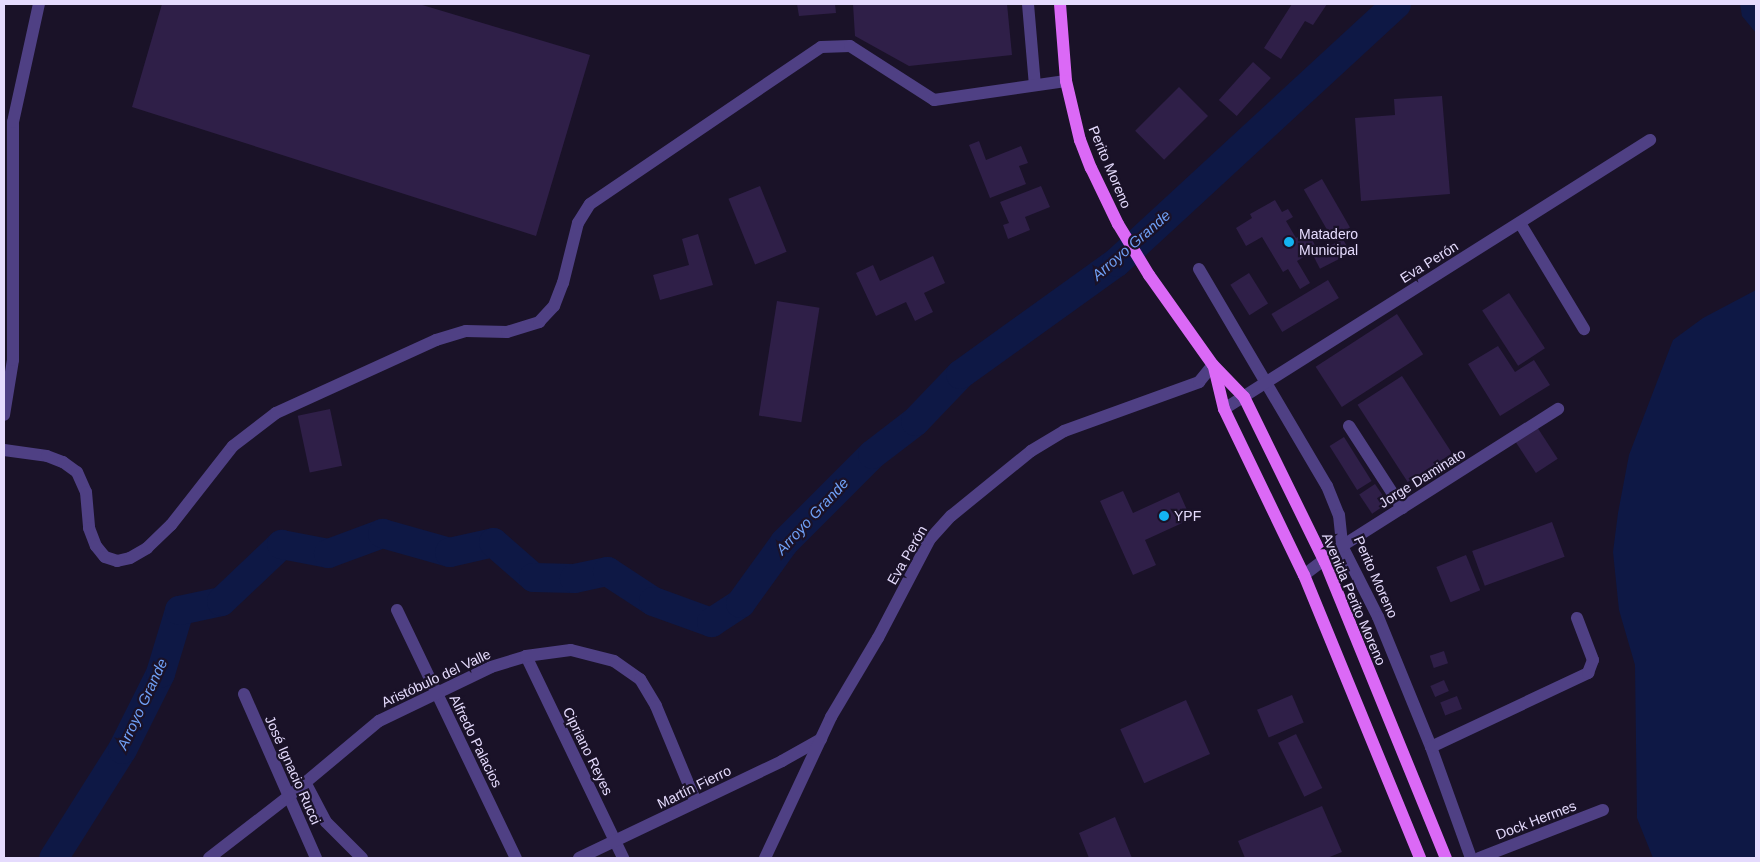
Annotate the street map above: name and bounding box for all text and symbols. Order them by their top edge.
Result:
street label: Perito Moreno [1085,123,1135,211]
water label: Arroyo Grande [1088,206,1174,284]
place label: Matadero Municipal [1299,226,1358,258]
marker: Matadero Municipal [1283,236,1295,248]
street label: Eva Perón [1397,238,1461,286]
street label: Jorge Daminato [1376,445,1468,511]
water label: Arroyo Grande [772,474,852,558]
place label: YPF [1174,508,1201,524]
marker: YPF [1158,510,1170,522]
street label: Eva Perón [883,522,931,588]
street label: Avenida Perito Moreno [1318,530,1390,668]
street label: Perito Moreno [1350,533,1402,621]
street label: Aristóbulo del Valle [379,645,493,711]
water label: Arroyo Grande [113,656,171,752]
street label: Alfredo Palacios [446,692,506,790]
street label: Cipriano Reyes [559,704,617,798]
street label: José Ignacio Rucci [261,713,325,827]
street label: Martín Fierro [654,762,734,812]
street label: Dock Hermes [1493,797,1579,843]

